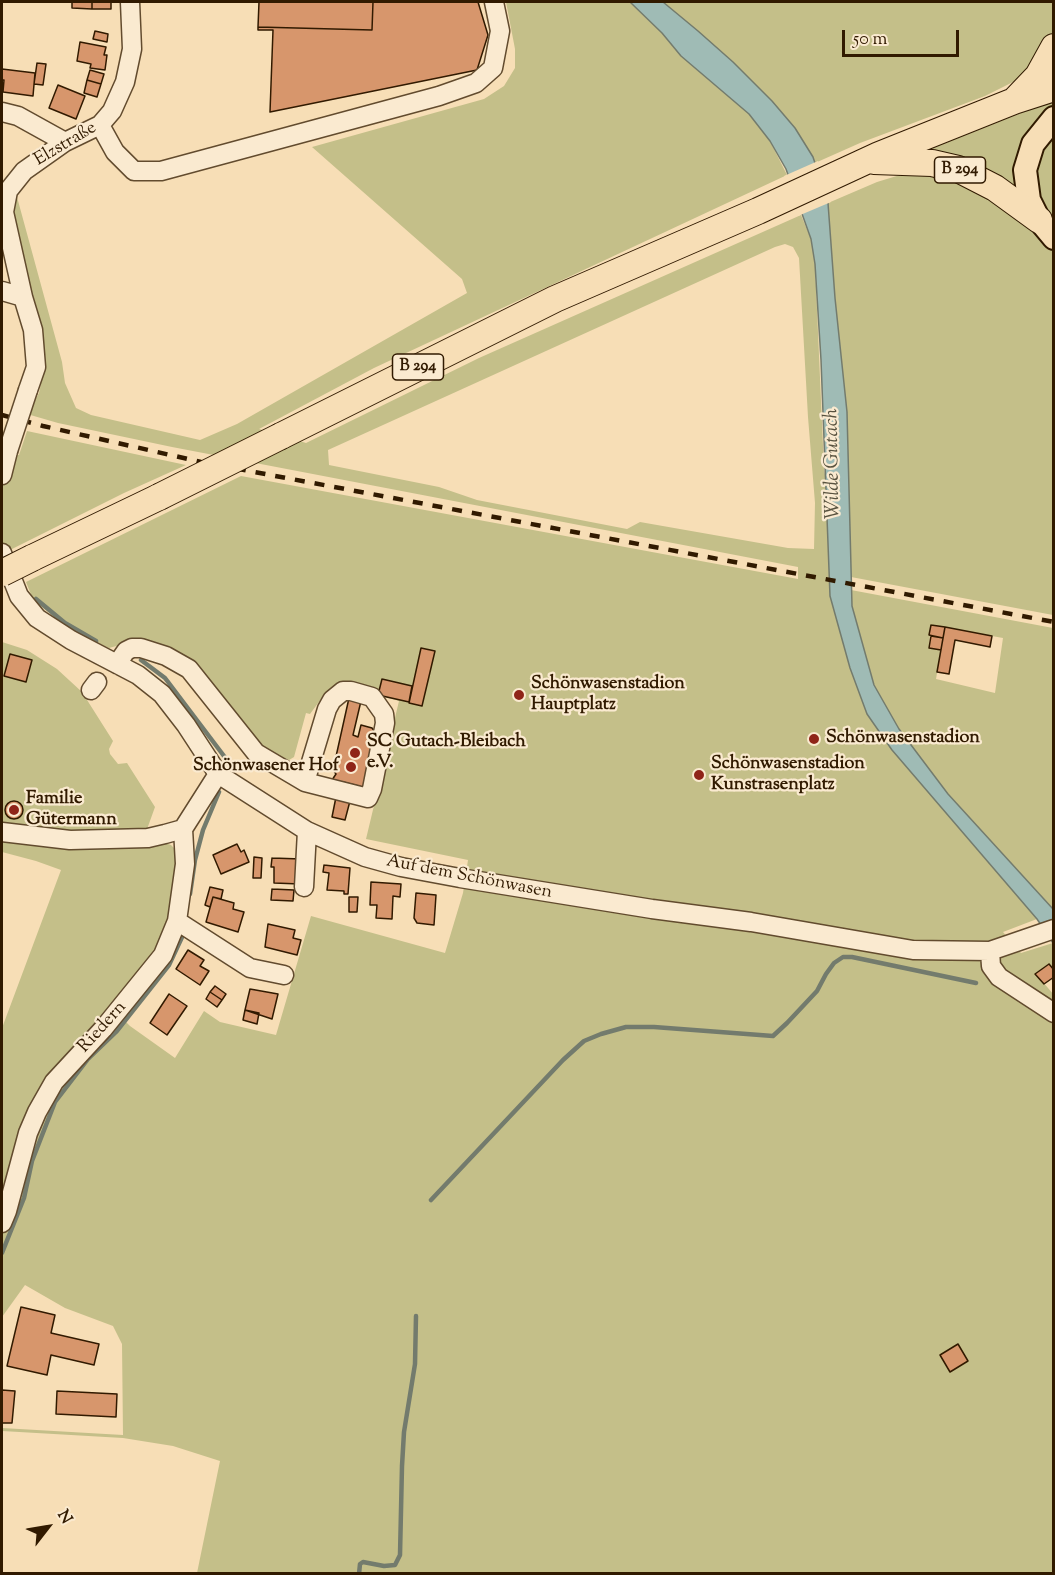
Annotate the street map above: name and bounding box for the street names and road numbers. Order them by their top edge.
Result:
street label: Elzstraße [31,118,101,172]
road number: B 294 [934,157,986,183]
road number: B 294 [392,354,444,380]
street label: Auf dem Schönwasen [384,851,554,905]
street label: Riedern [74,998,132,1058]

